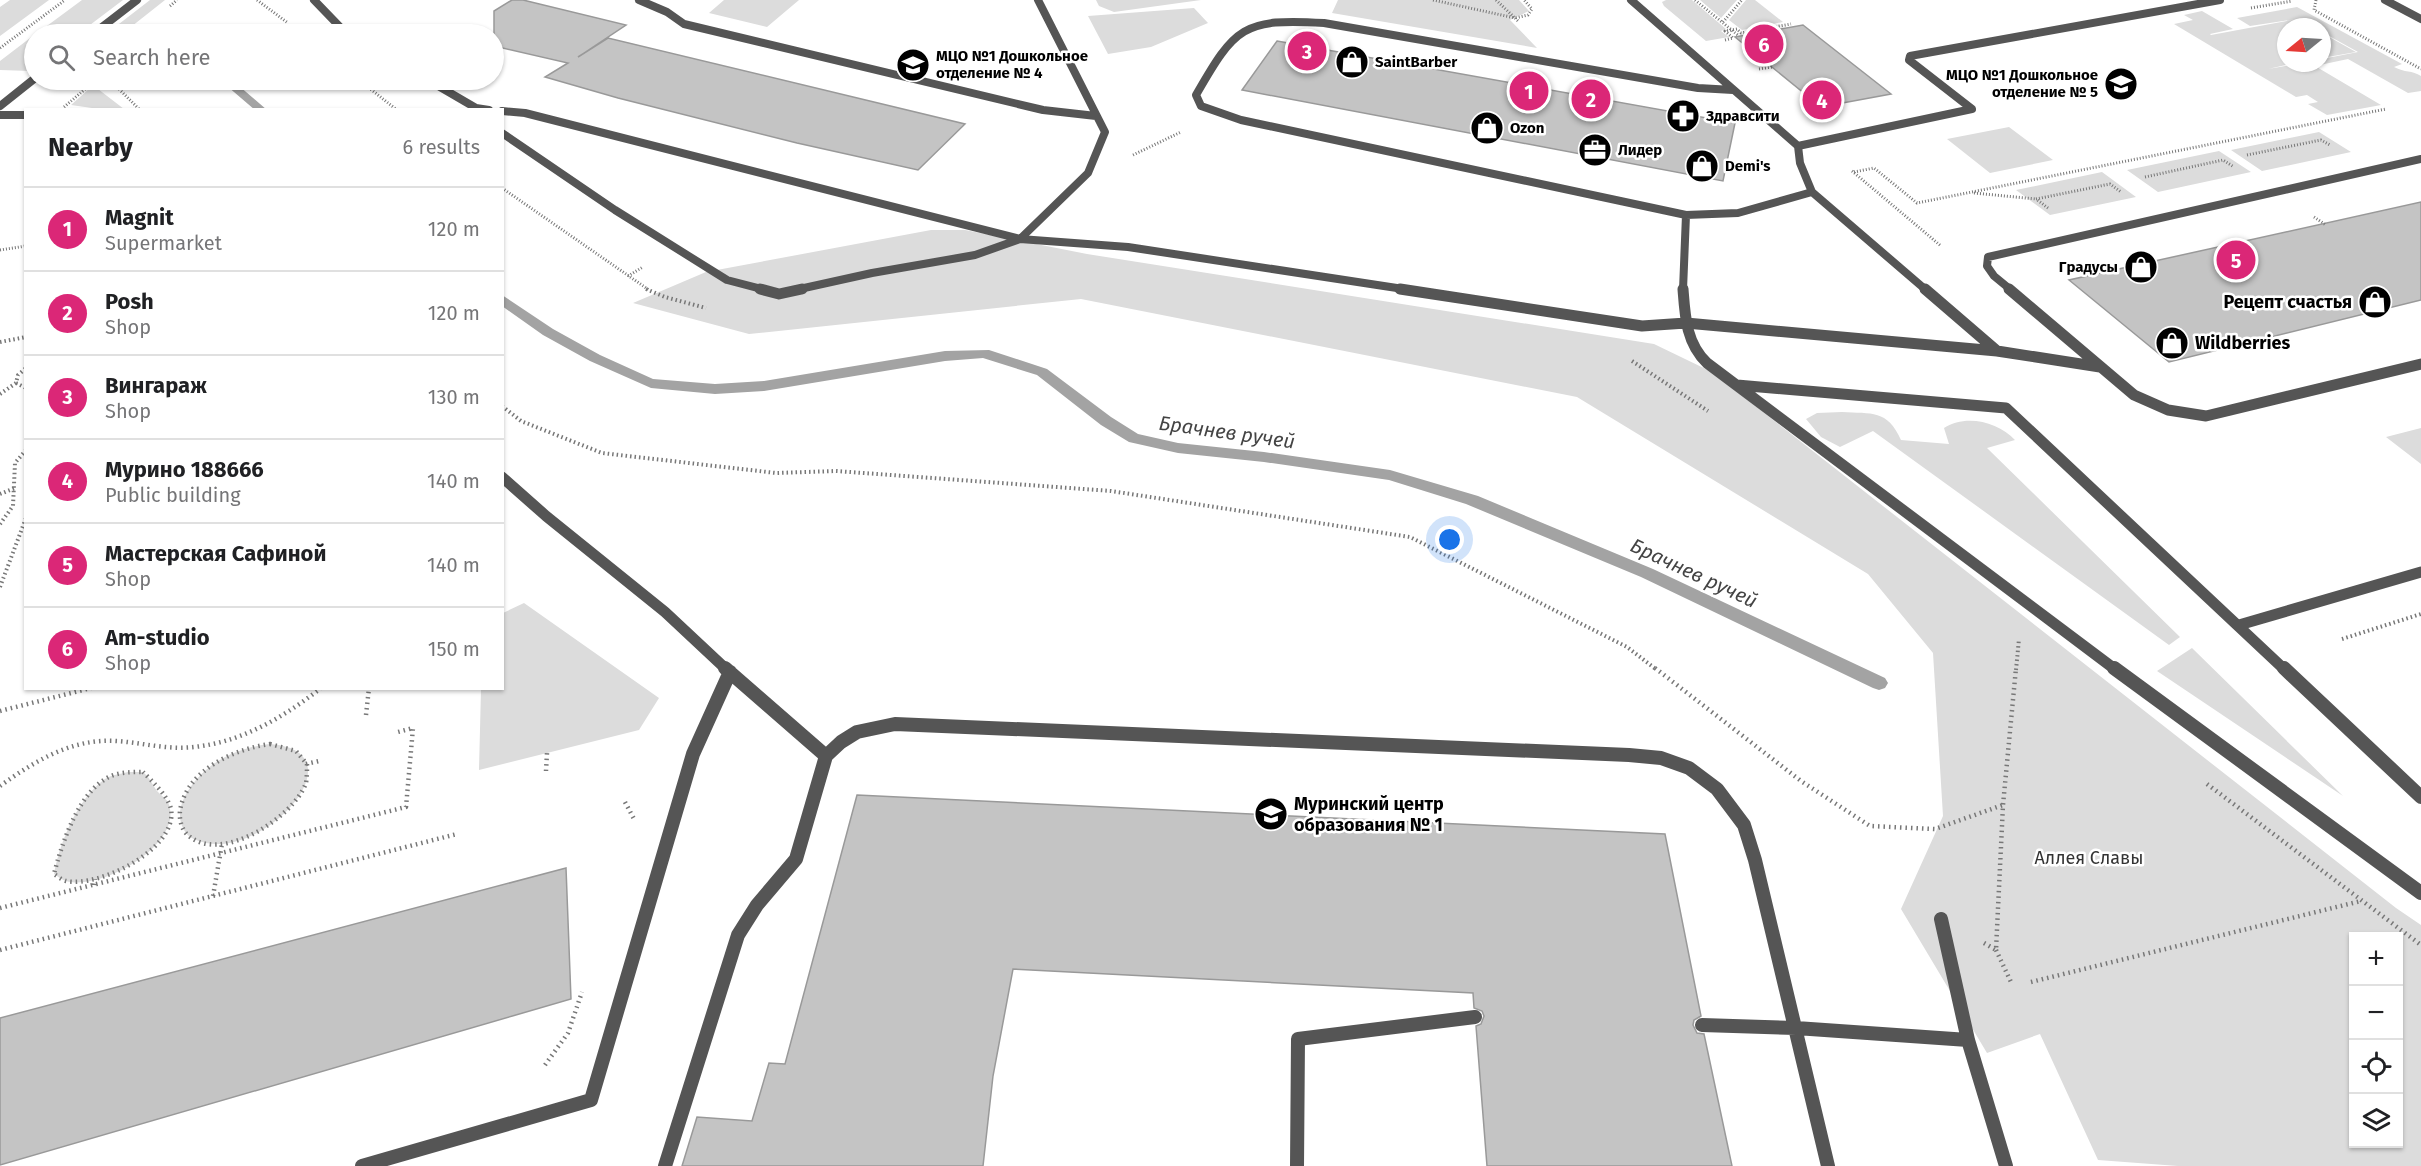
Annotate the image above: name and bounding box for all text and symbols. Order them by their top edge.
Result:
north arrow [2277,18,2331,72]
pin: 6 [1744,22,1784,66]
search box [24,24,504,90]
pin: 3 [1288,28,1326,74]
icon: search [45,41,78,74]
text: Search here [93,44,211,71]
shop icon: SaintBarber [1334,44,1370,80]
school or university icon: МЦО №1 Дошкольное отделение № 4 [895,47,931,83]
place label: МЦО №1 Дошкольное отделение № 4 [936,47,1088,82]
place label: SaintBarber [1375,53,1458,71]
place label: МЦО №1 Дошкольное отделение № 5 [1946,66,2098,101]
school or university icon: МЦО №1 Дошкольное отделение № 5 [2103,66,2139,102]
pin: 1 [1510,68,1549,113]
pin: 2 [1572,76,1610,122]
pin: 4 [1802,78,1842,122]
pharmacy icon: Здравсити [1665,98,1701,134]
place label: Здравсити [1705,107,1780,125]
shop icon: Ozon [1469,110,1505,146]
place label: Ozon [1510,119,1544,137]
text: Nearby [48,132,133,163]
office icon: Лидер [1577,132,1613,168]
text: 6 results [403,135,480,159]
place label: Лидер [1618,141,1662,159]
shop icon: Demi's [1684,148,1720,184]
place label: Demi's [1725,157,1771,175]
text: Magnit [105,204,174,231]
text: 1 [63,217,72,241]
text: 120 m [428,217,480,241]
text: Supermarket [105,231,222,255]
pin: 5 [2216,238,2256,282]
shop icon: Градусы [2123,249,2159,285]
place label: Градусы [2059,258,2118,276]
shop icon: Рецепт счастья [2357,284,2393,320]
text: Posh [105,288,154,315]
place label: Рецепт счастья [2223,291,2352,313]
text: 2 [62,301,73,325]
text: 120 m [428,301,480,325]
text: Shop [105,315,151,339]
shop icon: Wildberries [2154,325,2190,361]
place label: Wildberries [2195,332,2291,354]
text: Вингараж [105,372,207,399]
text: 3 [62,385,73,409]
text: 130 m [428,385,480,409]
text: Shop [105,399,151,423]
water label: Брачнев ручей [1157,411,1297,453]
text: Мурино 188666 [105,456,264,483]
text: 4 [62,469,73,493]
text: 140 m [427,469,480,493]
text: Public building [105,483,241,507]
your location [1435,525,1464,554]
water label: Брачнев ручей [1627,533,1761,613]
text: Мастерская Сафиной [105,540,326,567]
text: 5 [62,553,73,577]
text: 140 m [427,553,480,577]
text: Shop [105,567,151,591]
text: Am-studio [105,624,209,651]
text: 6 [62,637,73,661]
text: 150 m [428,637,480,661]
text: Shop [105,651,151,675]
place label: Муринский центр образования № 1 [1294,793,1444,836]
school or university icon: Муринский центр образования № 1 [1253,796,1289,832]
park label: Аллея Славы [2035,847,2143,869]
map controls [2349,932,2403,1148]
button: + [2349,932,2403,986]
button: − [2349,986,2403,1040]
button: locate [2349,1040,2403,1094]
button: layers [2349,1094,2403,1148]

